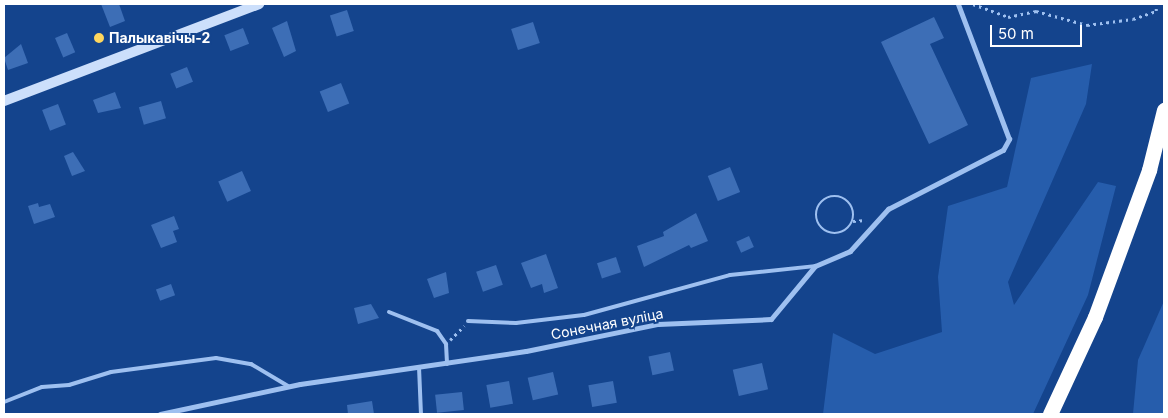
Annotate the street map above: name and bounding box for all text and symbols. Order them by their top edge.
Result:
scale bar [993,15,1086,47]
text: 50 m [998,24,1034,43]
place label: Палыкавічы-2 [109,30,210,46]
marker: Палыкавічы-2 [93,32,105,44]
street label: Сонечная вуліца [549,305,665,343]

